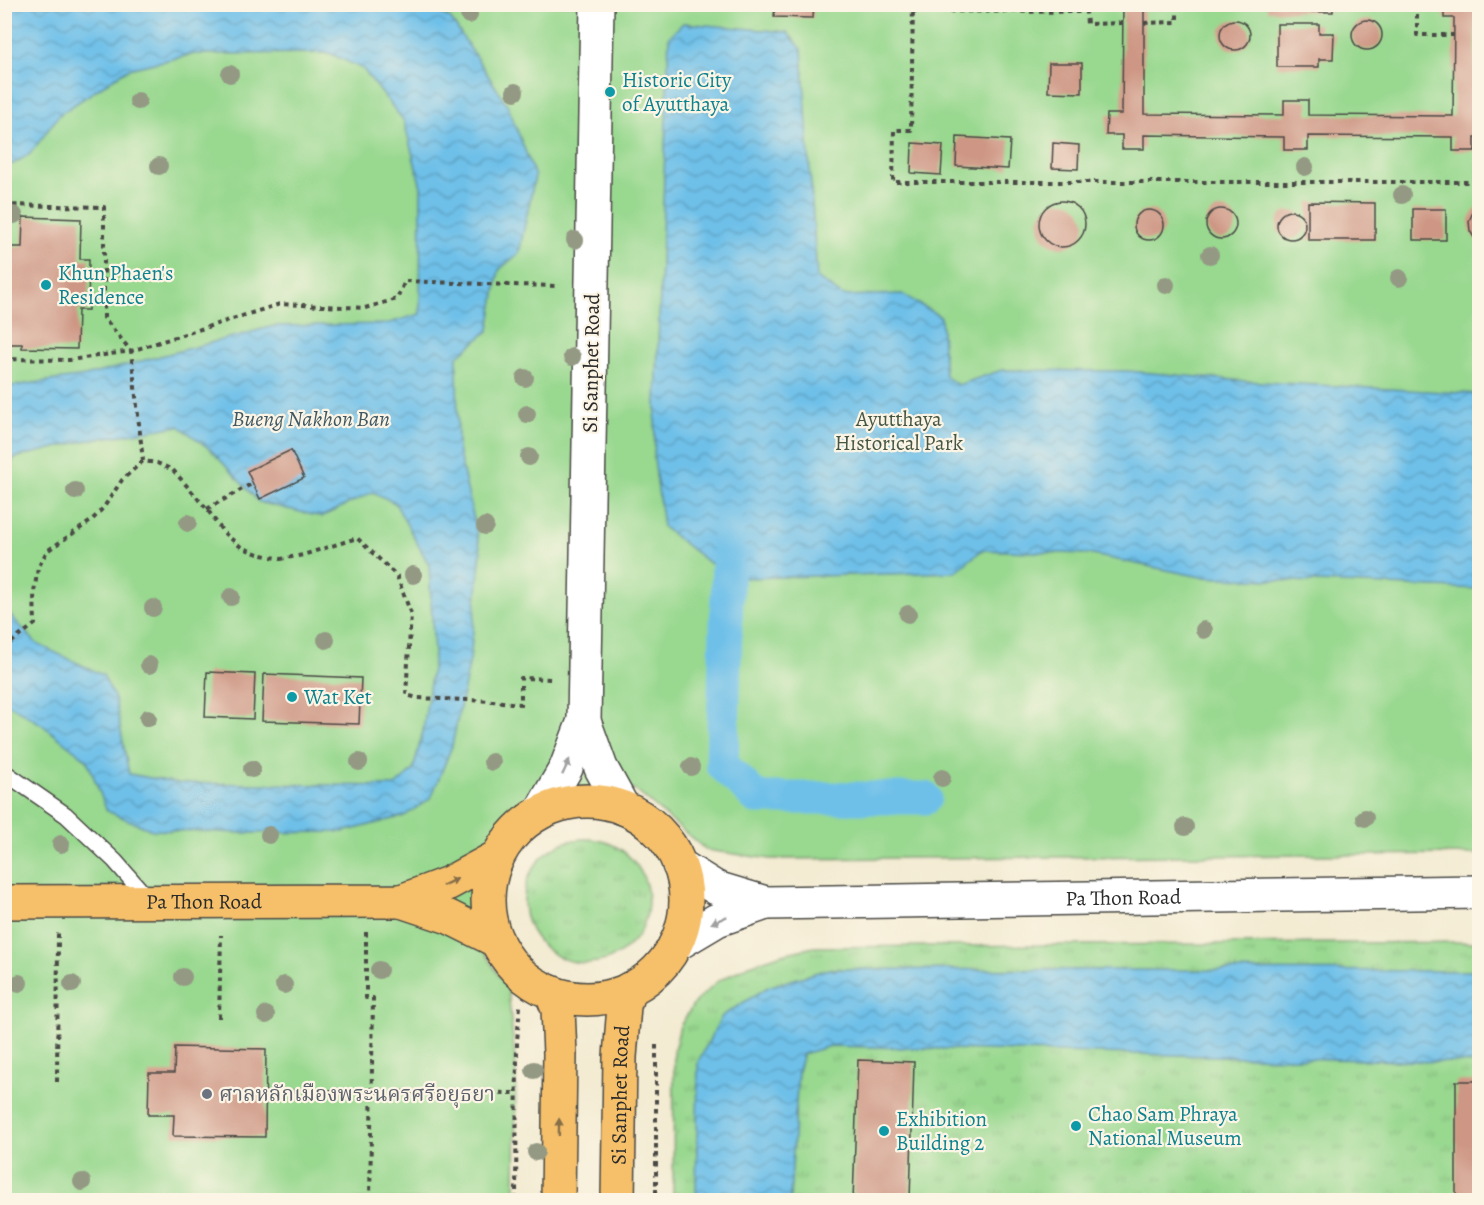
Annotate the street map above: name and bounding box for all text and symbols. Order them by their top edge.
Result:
place label: Historic City of Ayutthaya [622,66,732,118]
marker: Historic City of Ayutthaya [603,85,617,99]
place label: Khun Phaen's Residence [58,259,173,311]
marker: Khun Phaen's Residence [39,278,53,292]
street label: Si Sanphet Road [576,292,606,433]
water label: Bueng Nakhon Ban [232,404,390,434]
park label: Ayutthaya Historical Park [835,405,964,457]
place label: Wat Ket [303,683,372,711]
marker: Wat Ket [285,690,299,704]
one-way arrow [561,759,570,776]
one-way arrow [442,877,459,886]
street label: Pa Thon Road [1065,883,1182,912]
street label: Pa Thon Road [146,887,263,916]
one-way arrow [710,916,727,925]
street label: Si Sanphet Road [604,1023,637,1165]
place label: ศาลหลักเมืองพระนครศรีอยุธยา [219,1080,495,1108]
marker: ศาลหลักเมืองพระนครศรีอยุธยา [200,1087,214,1101]
place label: Chao Sam Phraya National Museum [1088,1100,1242,1152]
place label: Exhibition Building 2 [896,1105,987,1157]
one-way arrow [554,1117,564,1136]
marker: Chao Sam Phraya National Museum [1069,1119,1083,1133]
marker: Exhibition Building 2 [877,1124,891,1138]

